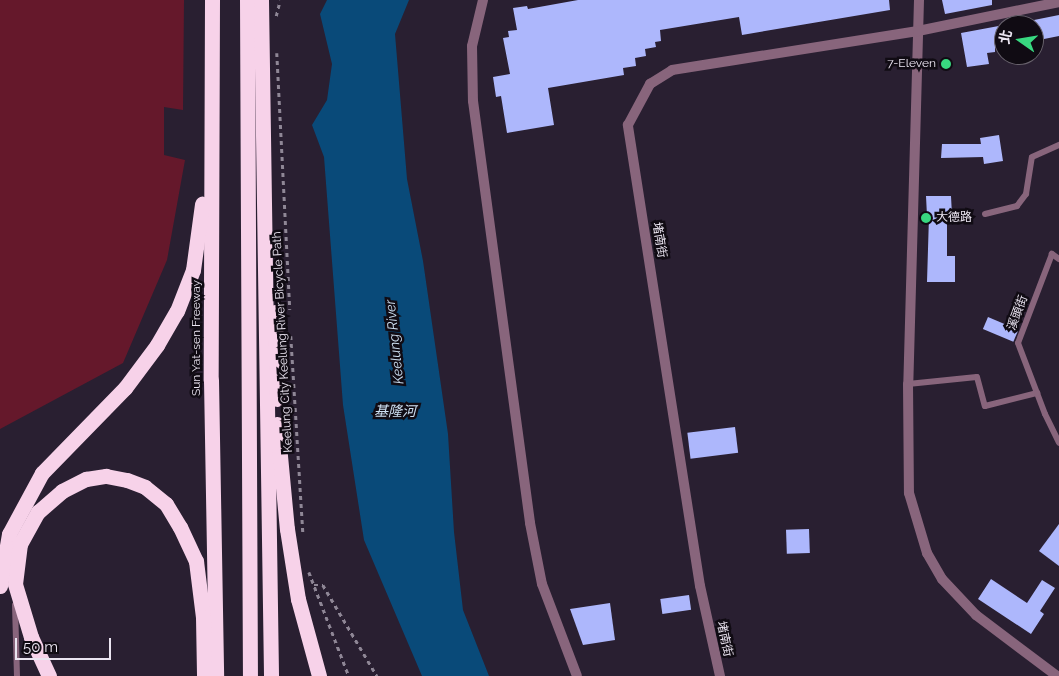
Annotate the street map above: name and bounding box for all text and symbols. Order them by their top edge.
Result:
north arrow [994,15,1044,65]
text: 北 [996,28,1015,45]
place label: 7-Eleven [887,57,936,71]
marker: 7-Eleven [940,58,952,70]
place label: 大德路 [936,211,972,225]
marker: 大德路 [920,212,932,224]
street label: 堵南街 [649,221,669,259]
street label: Keelung City Keelung River Bicycle Path [270,231,296,453]
street label: Sun Yat-sen Freeway [190,280,204,396]
street label: 溪頭街 [1005,294,1031,332]
water label: Keelung River [381,299,407,385]
water label: 基隆河 [374,403,416,419]
street label: 堵南街 [713,620,735,658]
scale bar [18,628,114,660]
text: 50 m [23,638,58,656]

